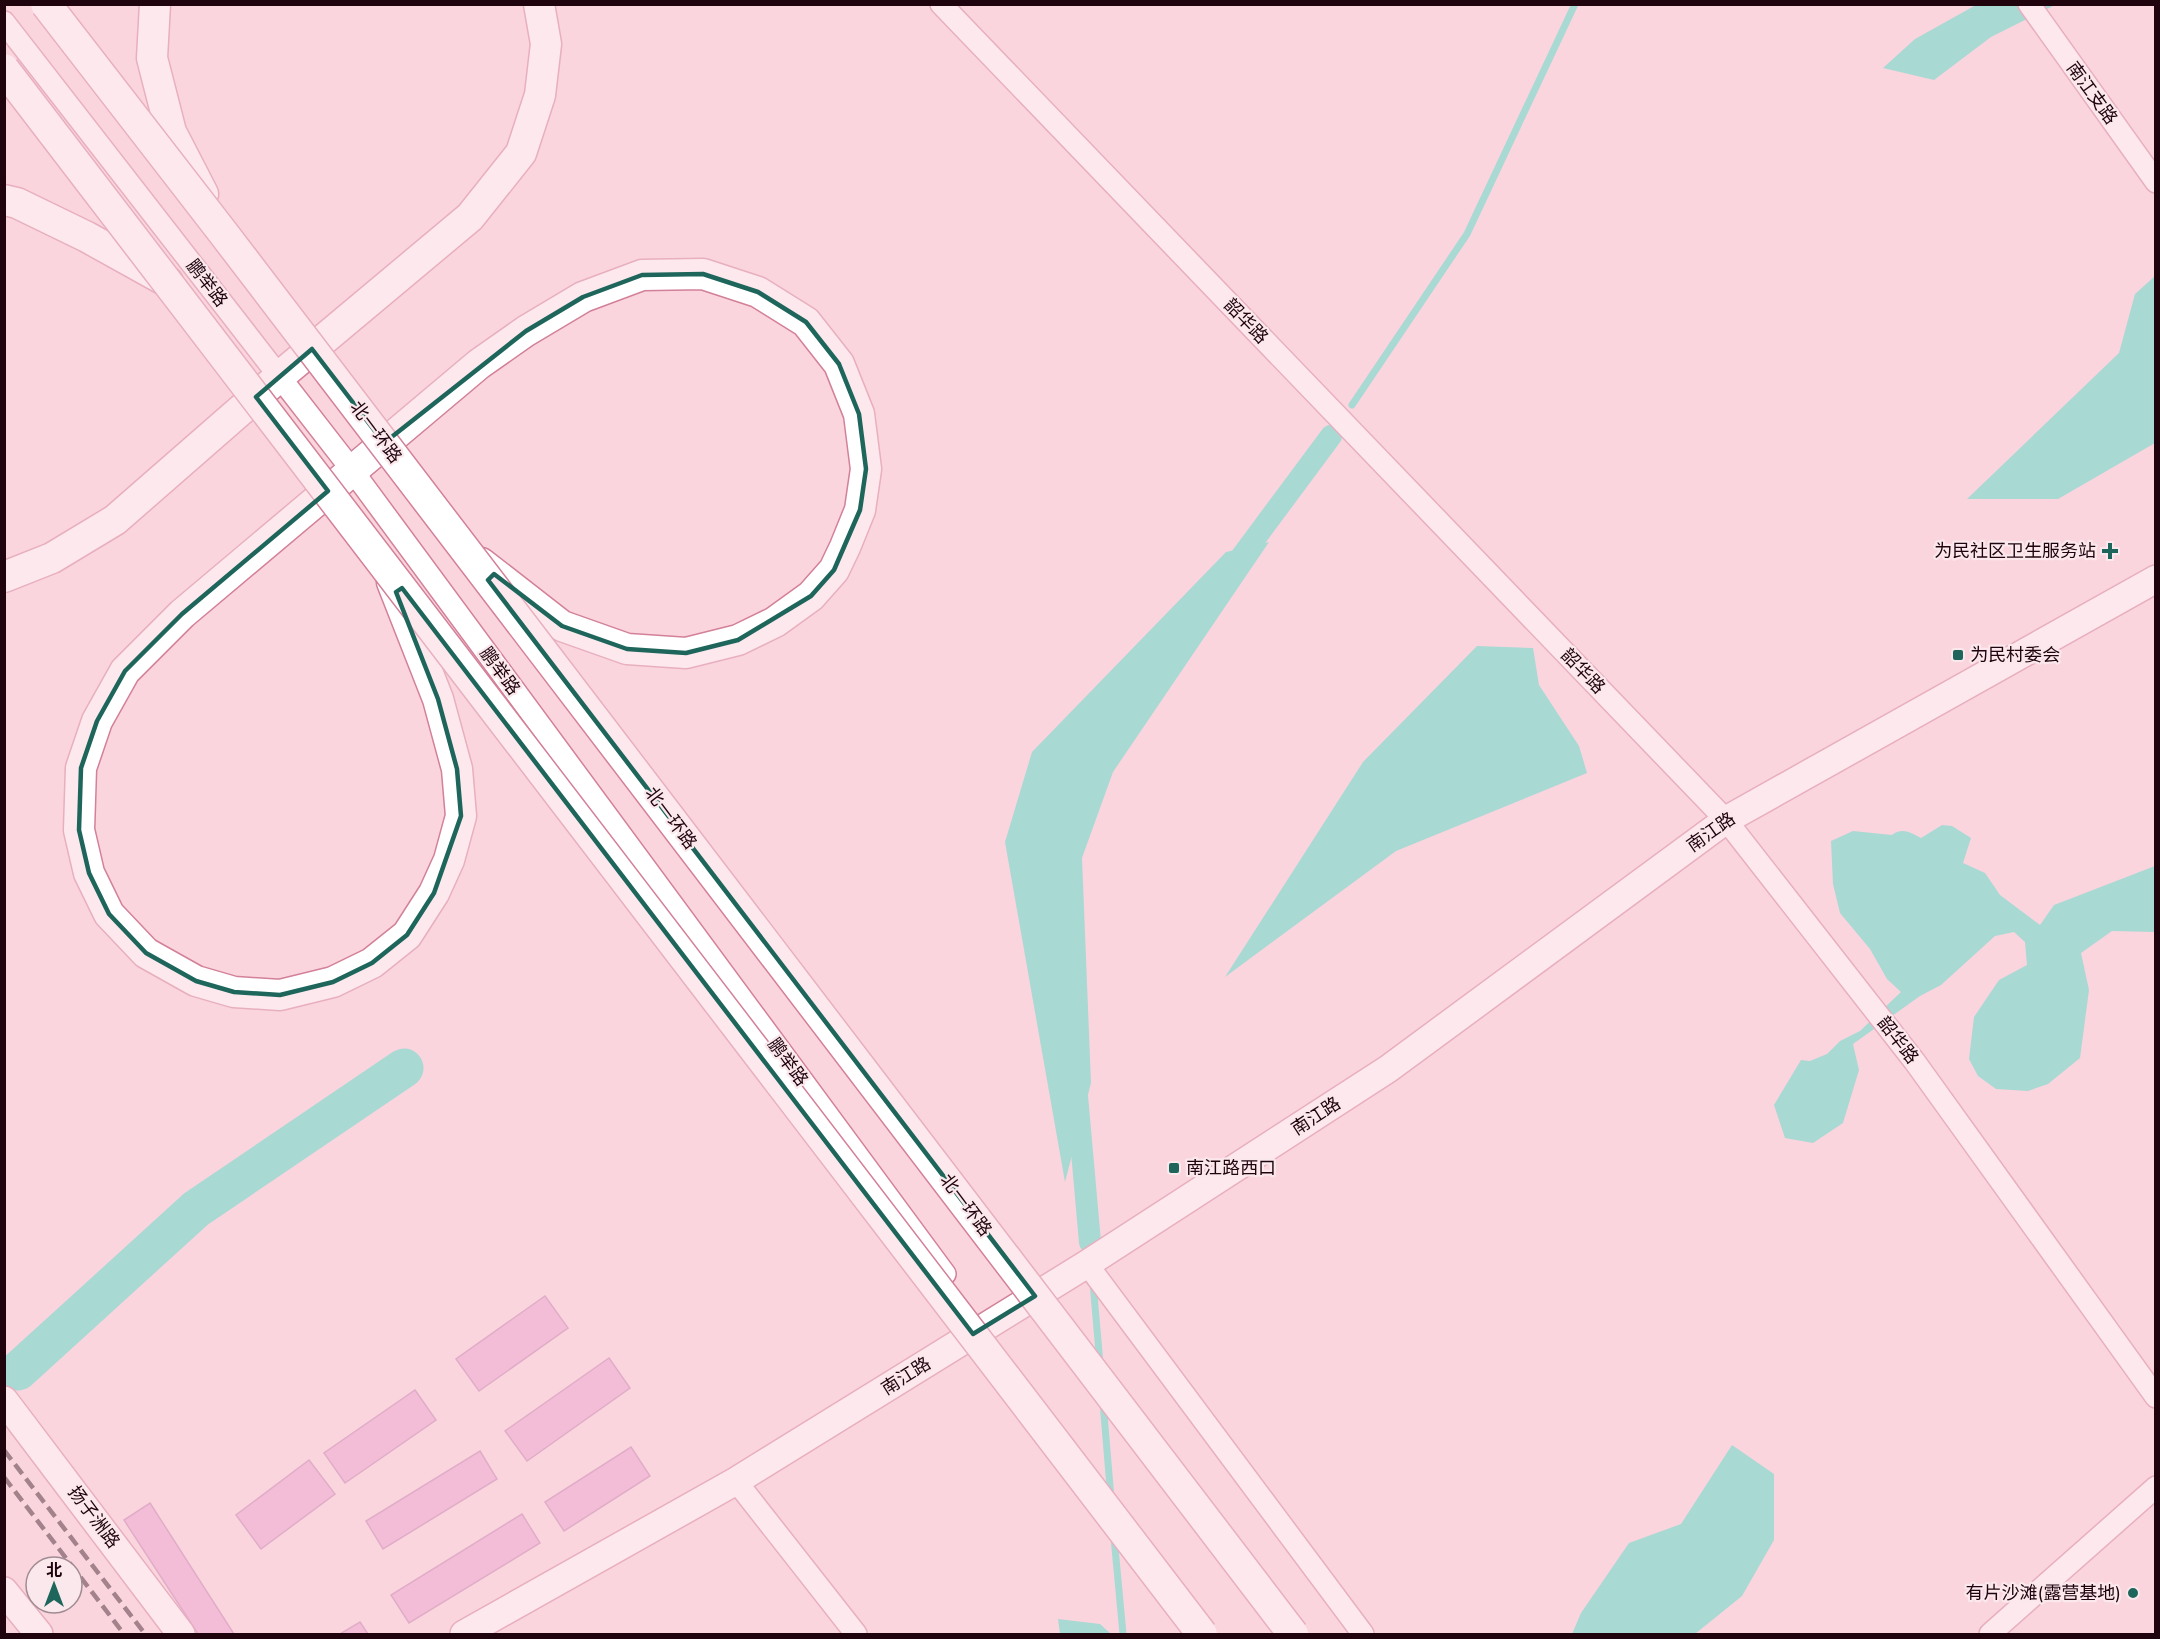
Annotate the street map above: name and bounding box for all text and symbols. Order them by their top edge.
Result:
street label: 南江支路 [2061,57,2123,129]
street label: 鹏举路 [181,254,233,312]
street label: 韶华路 [1219,293,1273,349]
street label: 北一环路 [345,396,407,468]
place label: 为民社区卫生服务站 [1934,539,2096,563]
marker: 为民社区卫生服务站 [2101,542,2119,560]
street label: 鹏举路 [474,642,526,700]
street label: 韶华路 [1556,643,1610,699]
place label: 为民村委会 [1970,643,2060,667]
marker: 为民村委会 [1951,648,1965,662]
street label: 北一环路 [640,782,702,854]
street label: 南江路 [1682,807,1740,857]
street label: 韶华路 [1872,1011,1924,1069]
street label: 鹏举路 [762,1033,814,1091]
street label: 南江路 [1287,1091,1345,1141]
place label: 南江路西口 [1186,1156,1276,1180]
marker: 南江路西口 [1167,1161,1181,1175]
street label: 北一环路 [935,1169,997,1241]
street label: 南江路 [877,1352,935,1400]
street label: 扬子洲路 [63,1481,125,1553]
north arrow [24,1555,84,1615]
text: 北 [46,1560,62,1582]
place label: 有片沙滩(露营基地) [1966,1581,2121,1605]
marker: 有片沙滩(露营基地) [2126,1586,2140,1600]

